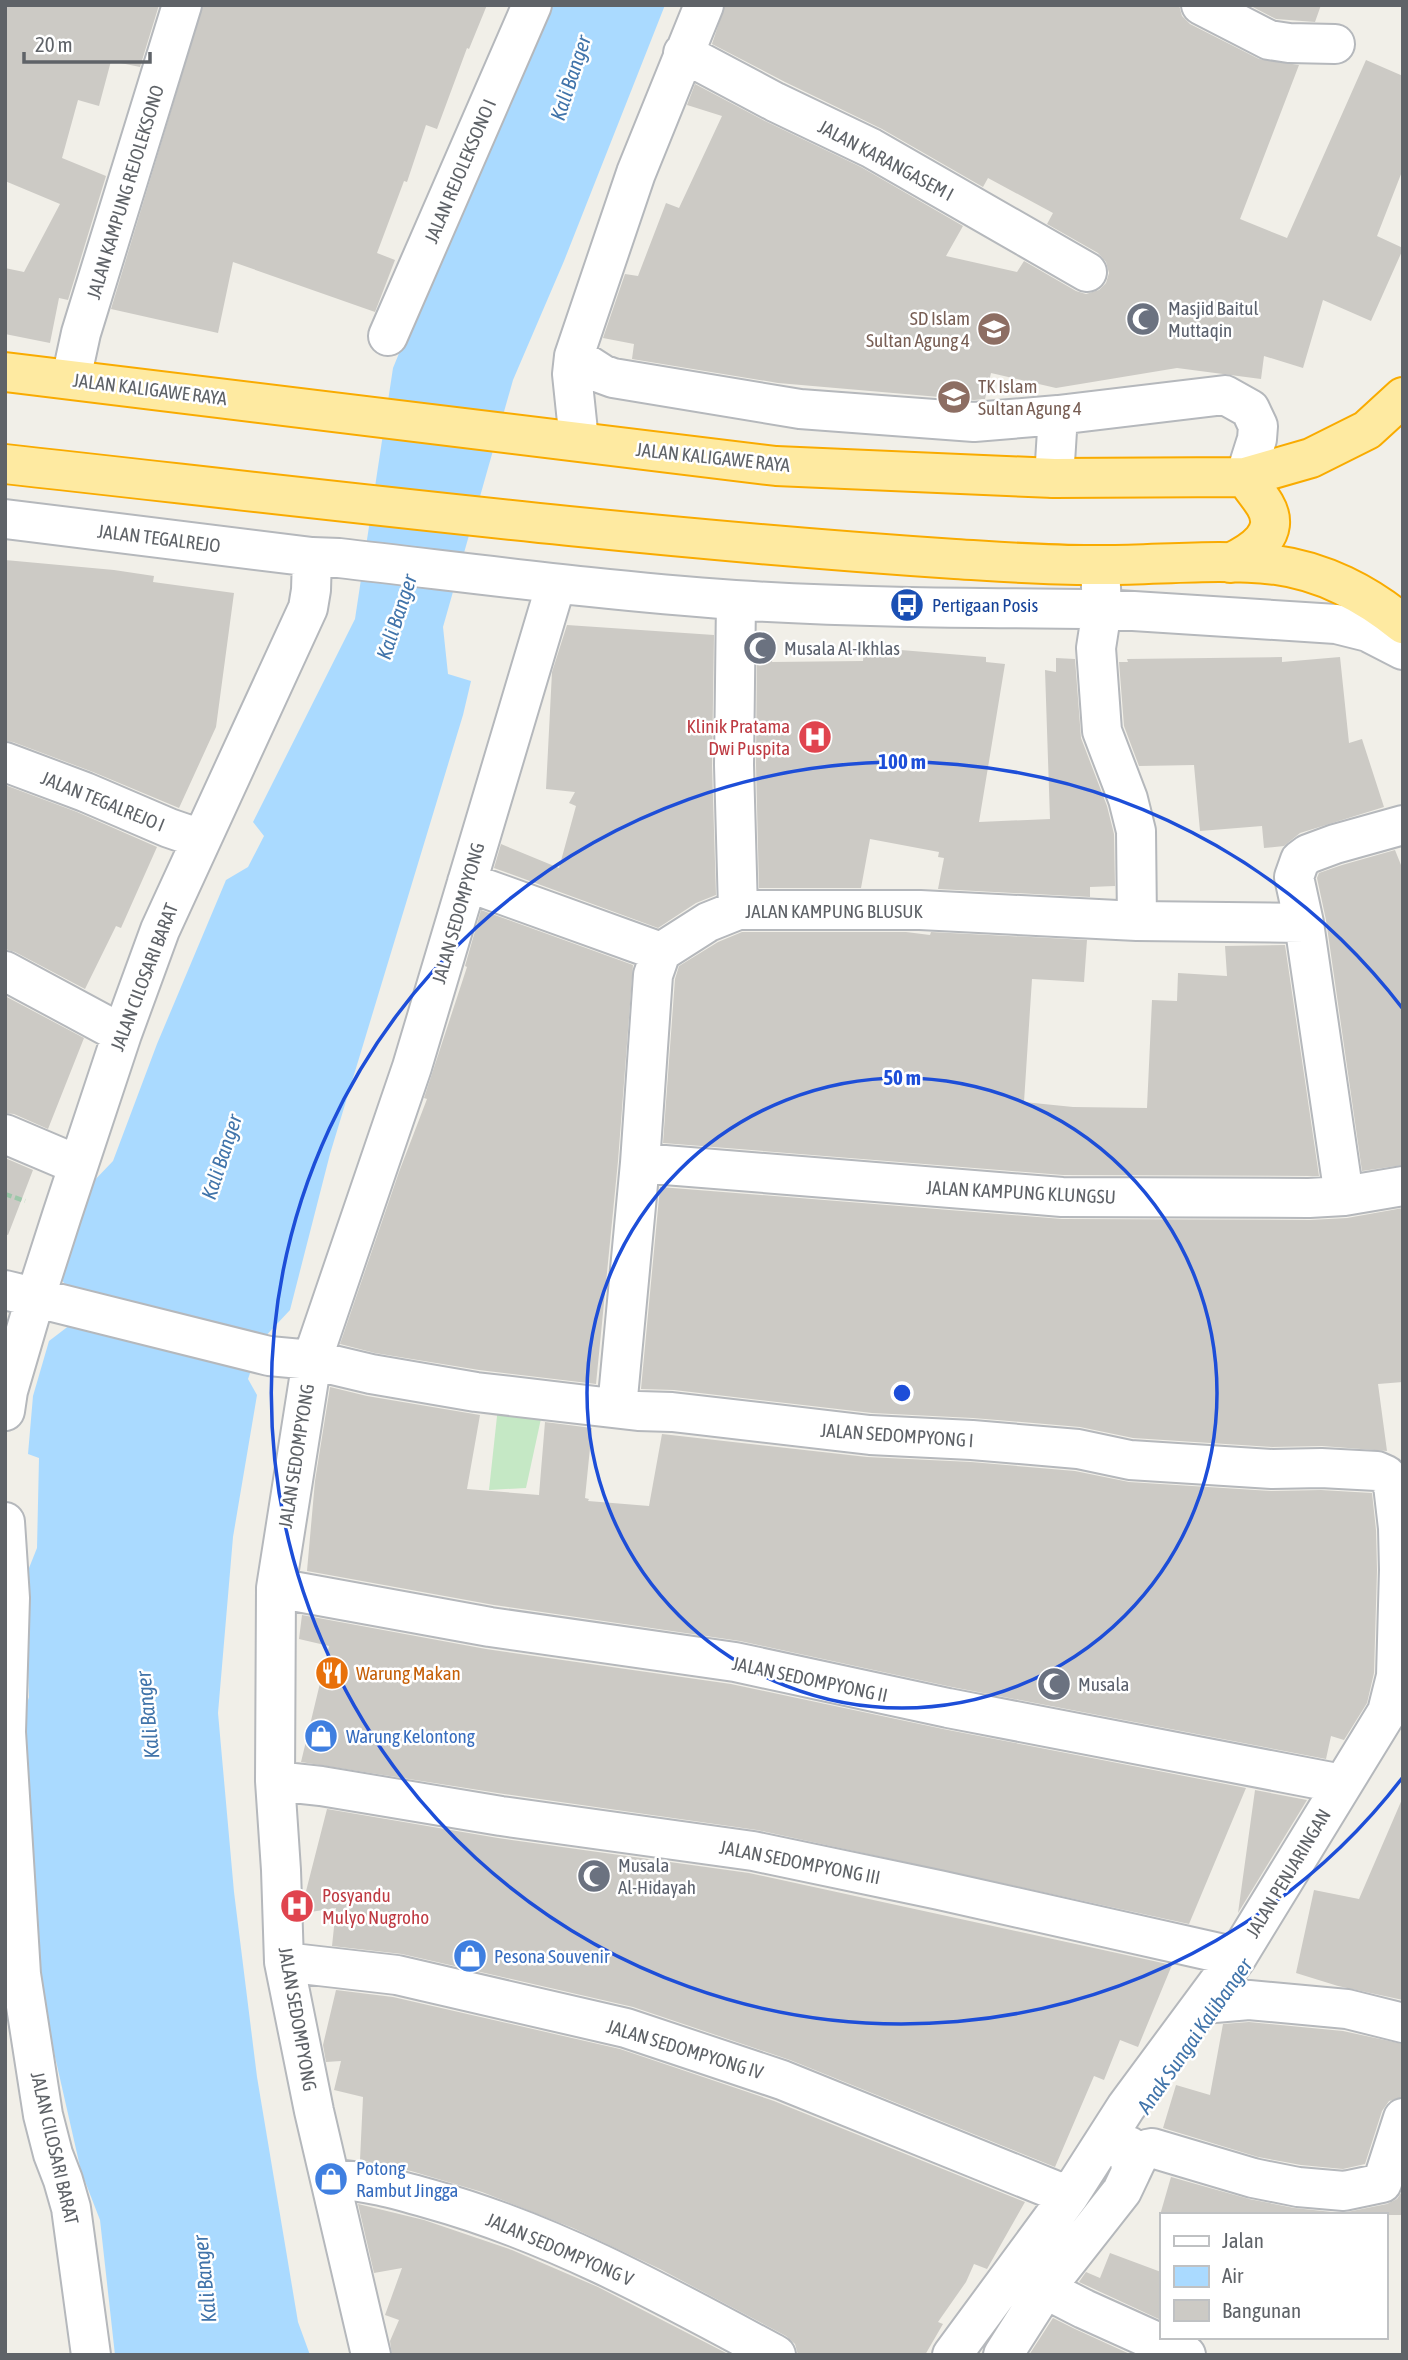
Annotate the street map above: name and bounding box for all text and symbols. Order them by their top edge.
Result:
scale bar [24,21,150,65]
water label: Kali Banger [545,31,595,123]
text: 20 m [35,32,73,56]
street label: JALAN KAMPUNG REJOLEKSONO [82,82,168,302]
street label: JALAN REJOLEKSONO I [420,96,500,246]
street label: JALAN KARANGASEM I [815,115,957,205]
place label: Masjid Baitul Muttaqin [1168,297,1259,341]
mosque icon: Masjid Baitul Muttaqin [1124,300,1162,338]
place label: SD Islam Sultan Agung 4 [866,307,970,351]
school or university icon: SD Islam Sultan Agung 4 [975,310,1013,348]
street label: JALAN KALIGAWE RAYA [72,369,229,409]
place label: TK Islam Sultan Agung 4 [978,375,1082,419]
school or university icon: TK Islam Sultan Agung 4 [935,378,973,416]
street label: JALAN KALIGAWE RAYA [635,438,792,476]
street label: JALAN TEGALREJO [96,520,222,556]
water label: Kali Banger [371,570,421,662]
bus stop icon: Pertigaan Posis [888,586,926,624]
place label: Pertigaan Posis [932,594,1038,616]
mosque icon: Musala Al-Ikhlas [741,629,779,667]
place label: Musala Al-Ikhlas [784,637,900,659]
place label: Klinik Pratama Dwi Puspita [687,715,790,759]
hospital icon: Klinik Pratama Dwi Puspita [796,718,834,756]
text: 100 m [878,749,926,773]
street label: JALAN TEGALREJO I [38,766,168,836]
street label: JALAN SEDOMPYONG [427,840,489,986]
street label: JALAN CILOSARI BARAT [106,899,183,1054]
street label: JALAN KAMPUNG BLUSUK [745,900,924,922]
text: 50 m [883,1065,921,1089]
water label: Kali Banger [196,1110,246,1202]
street label: JALAN KAMPUNG KLUNGSU [926,1176,1116,1208]
centre of rings [890,1381,914,1405]
street label: JALAN SEDOMPYONG [274,1382,318,1530]
street label: JALAN SEDOMPYONG I [820,1419,974,1451]
street label: JALAN SEDOMPYONG II [730,1652,890,1706]
restaurant icon: Warung Makan [313,1654,351,1692]
place label: Warung Makan [356,1662,461,1684]
mosque icon: Musala [1035,1665,1073,1703]
water label: Kali Banger [130,1669,164,1760]
place label: Musala [1078,1673,1129,1695]
shop icon: Warung Kelontong [302,1717,340,1755]
place label: Warung Kelontong [346,1725,476,1747]
street label: JALAN PENJARINGAN [1241,1805,1335,1941]
street label: JALAN SEDOMPYONG III [718,1836,882,1888]
place label: Musala Al-Hidayah [618,1854,696,1898]
mosque icon: Musala Al-Hidayah [575,1857,613,1895]
place label: Posyandu Mulyo Nugroho [322,1884,429,1928]
hospital icon: Posyandu Mulyo Nugroho [278,1887,316,1925]
shop icon: Pesona Souvenir [451,1937,489,1975]
street label: JALAN SEDOMPYONG [274,1945,322,2093]
place label: Pesona Souvenir [494,1945,610,1967]
water label: Anak Sungai Kalibanger [1131,1953,1257,2118]
street label: JALAN SEDOMPYONG IV [604,2015,767,2084]
street label: JALAN CILOSARI BARAT [27,2069,83,2227]
place label: Potong Rambut Jingga [356,2157,458,2201]
shop icon: Potong Rambut Jingga [312,2160,350,2198]
street label: JALAN SEDOMPYONG V [483,2208,638,2290]
legend [1160,2213,1387,2339]
text: Jalan [1222,2228,1264,2252]
water label: Kali Banger [187,2233,221,2324]
text: Air [1222,2263,1244,2287]
text: Bangunan [1222,2298,1301,2322]

